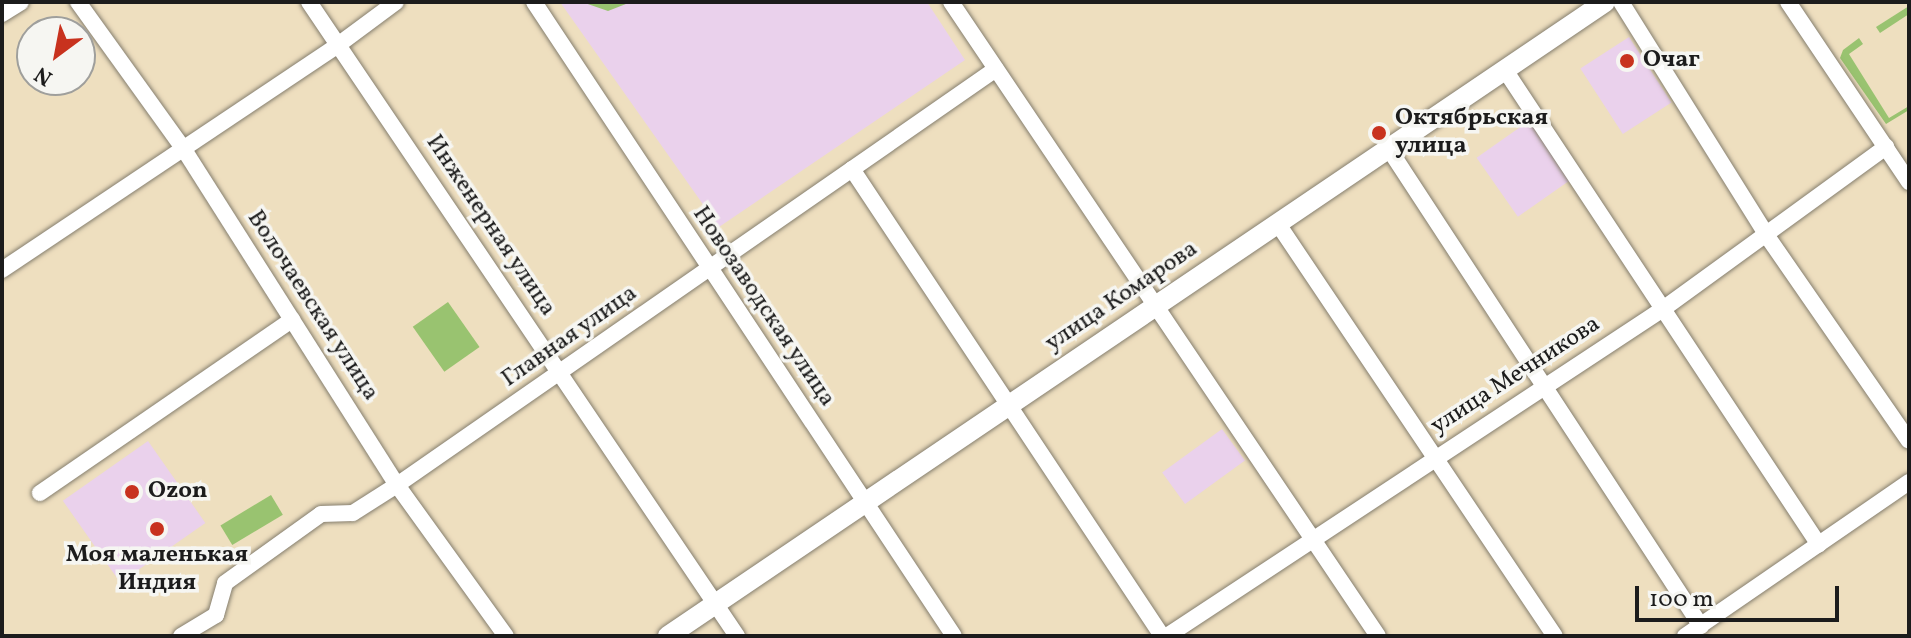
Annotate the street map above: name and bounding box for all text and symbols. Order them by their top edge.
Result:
north arrow [16,16,96,96]
place label: Очаг [1643,47,1700,75]
marker: Очаг [1618,52,1636,70]
text: N [29,58,59,92]
place label: Октябрьская улица [1395,105,1548,161]
marker: Октябрьская улица [1370,124,1388,142]
street label: Инженерная улица [418,130,562,322]
street label: Новозаводская улица [685,201,841,413]
street label: Волочаевская улица [240,205,384,407]
street label: улица Комарова [1040,235,1204,359]
street label: Главная улица [496,279,644,395]
street label: улица Мечникова [1426,310,1606,442]
place label: Ozon [148,478,208,506]
marker: Ozon [123,483,141,501]
marker: Моя маленькая Индия [148,520,166,538]
place label: Моя маленькая Индия [66,542,248,598]
scale bar [1639,570,1843,620]
text: 100 m [1649,583,1714,617]

